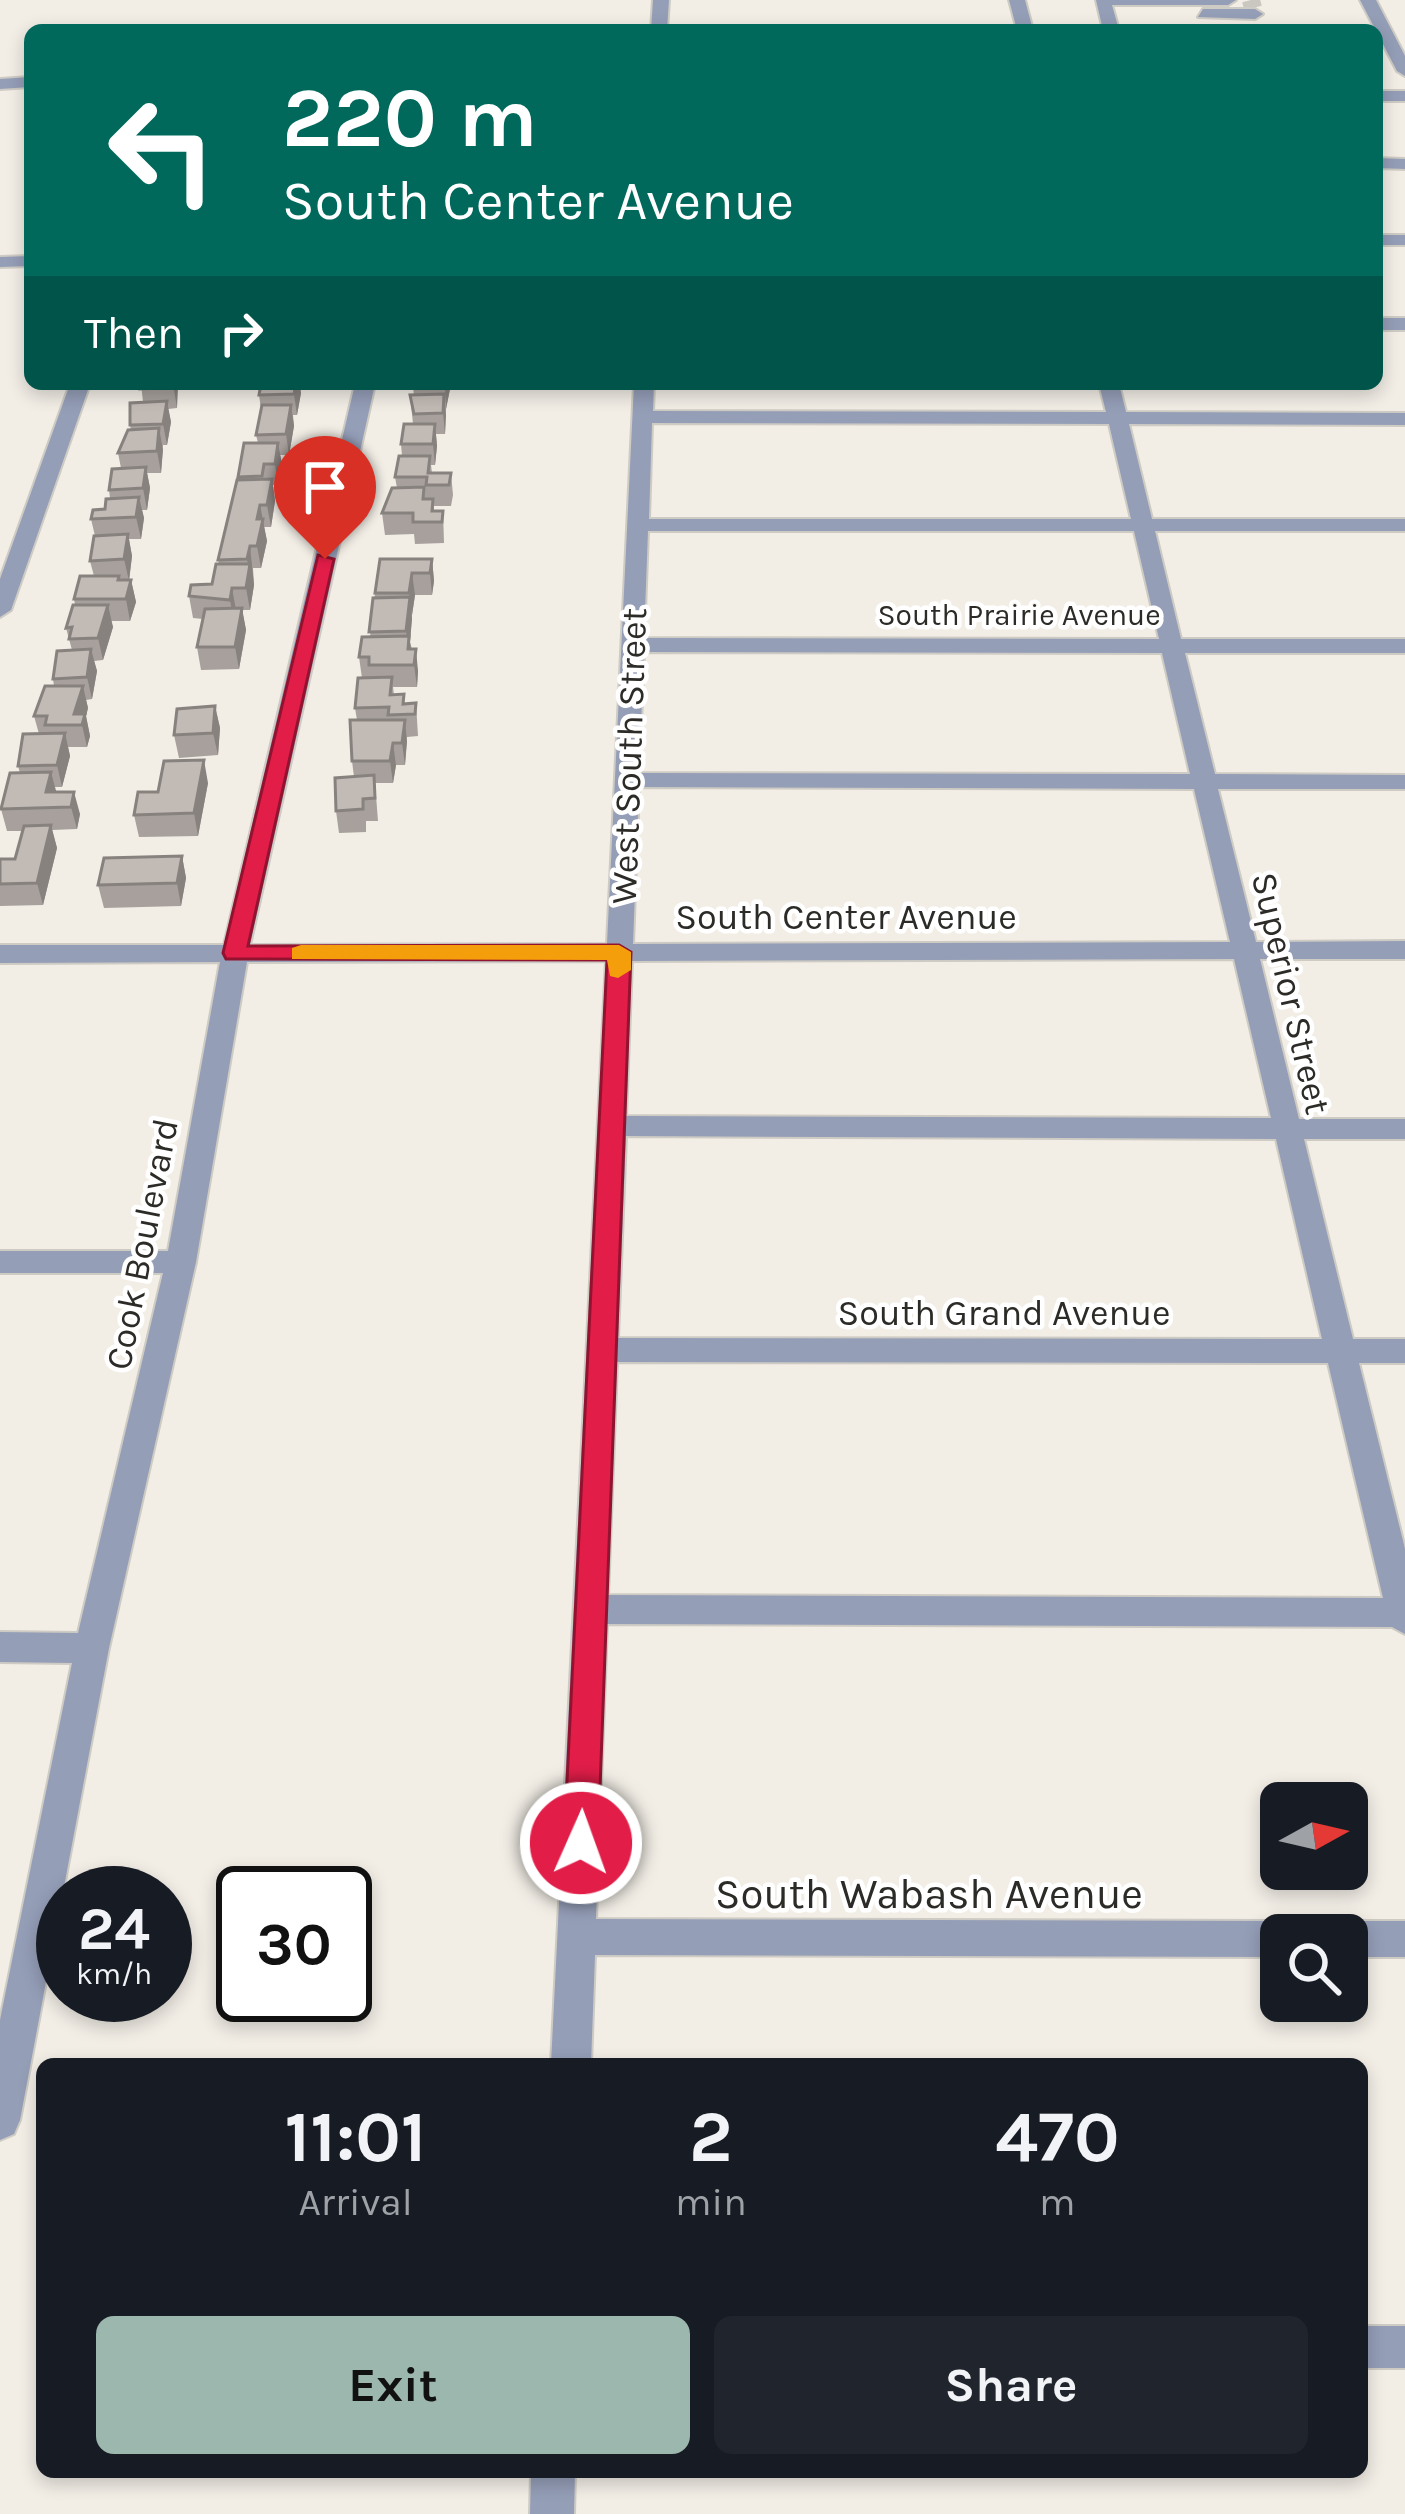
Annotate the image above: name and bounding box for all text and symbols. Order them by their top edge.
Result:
text: 220 m [282,69,538,167]
icon: left [84,72,240,228]
text: South Center Avenue [282,169,794,233]
icon: right [208,300,274,366]
text: Then [84,307,184,359]
pin [274,436,376,559]
icon: arrive [292,454,358,520]
street label: South Prairie Avenue [877,597,1161,633]
street label: West South Street [603,607,655,905]
street label: Superior Street [1243,868,1339,1118]
street label: South Center Avenue [675,896,1017,938]
street label: Cook Boulevard [97,1115,187,1373]
street label: South Grand Avenue [837,1292,1171,1334]
position arrow [518,1780,644,1906]
north arrow [1260,1782,1368,1890]
map controls [1260,1782,1368,2022]
speed limit sign: 30 [216,1866,372,2022]
street label: South Wabash Avenue [715,1869,1143,1919]
text: 24 [78,1894,150,1964]
button: search [1260,1914,1368,2022]
text: km/h [76,1956,152,1992]
text: 11:01 [285,2095,427,2179]
text: 2 [689,2095,733,2179]
text: 470 [995,2095,1119,2179]
text: Arrival [298,2179,413,2225]
text: min [675,2179,747,2225]
text: m [1039,2179,1076,2225]
button: Exit [96,2316,690,2454]
button: Share [714,2316,1308,2454]

